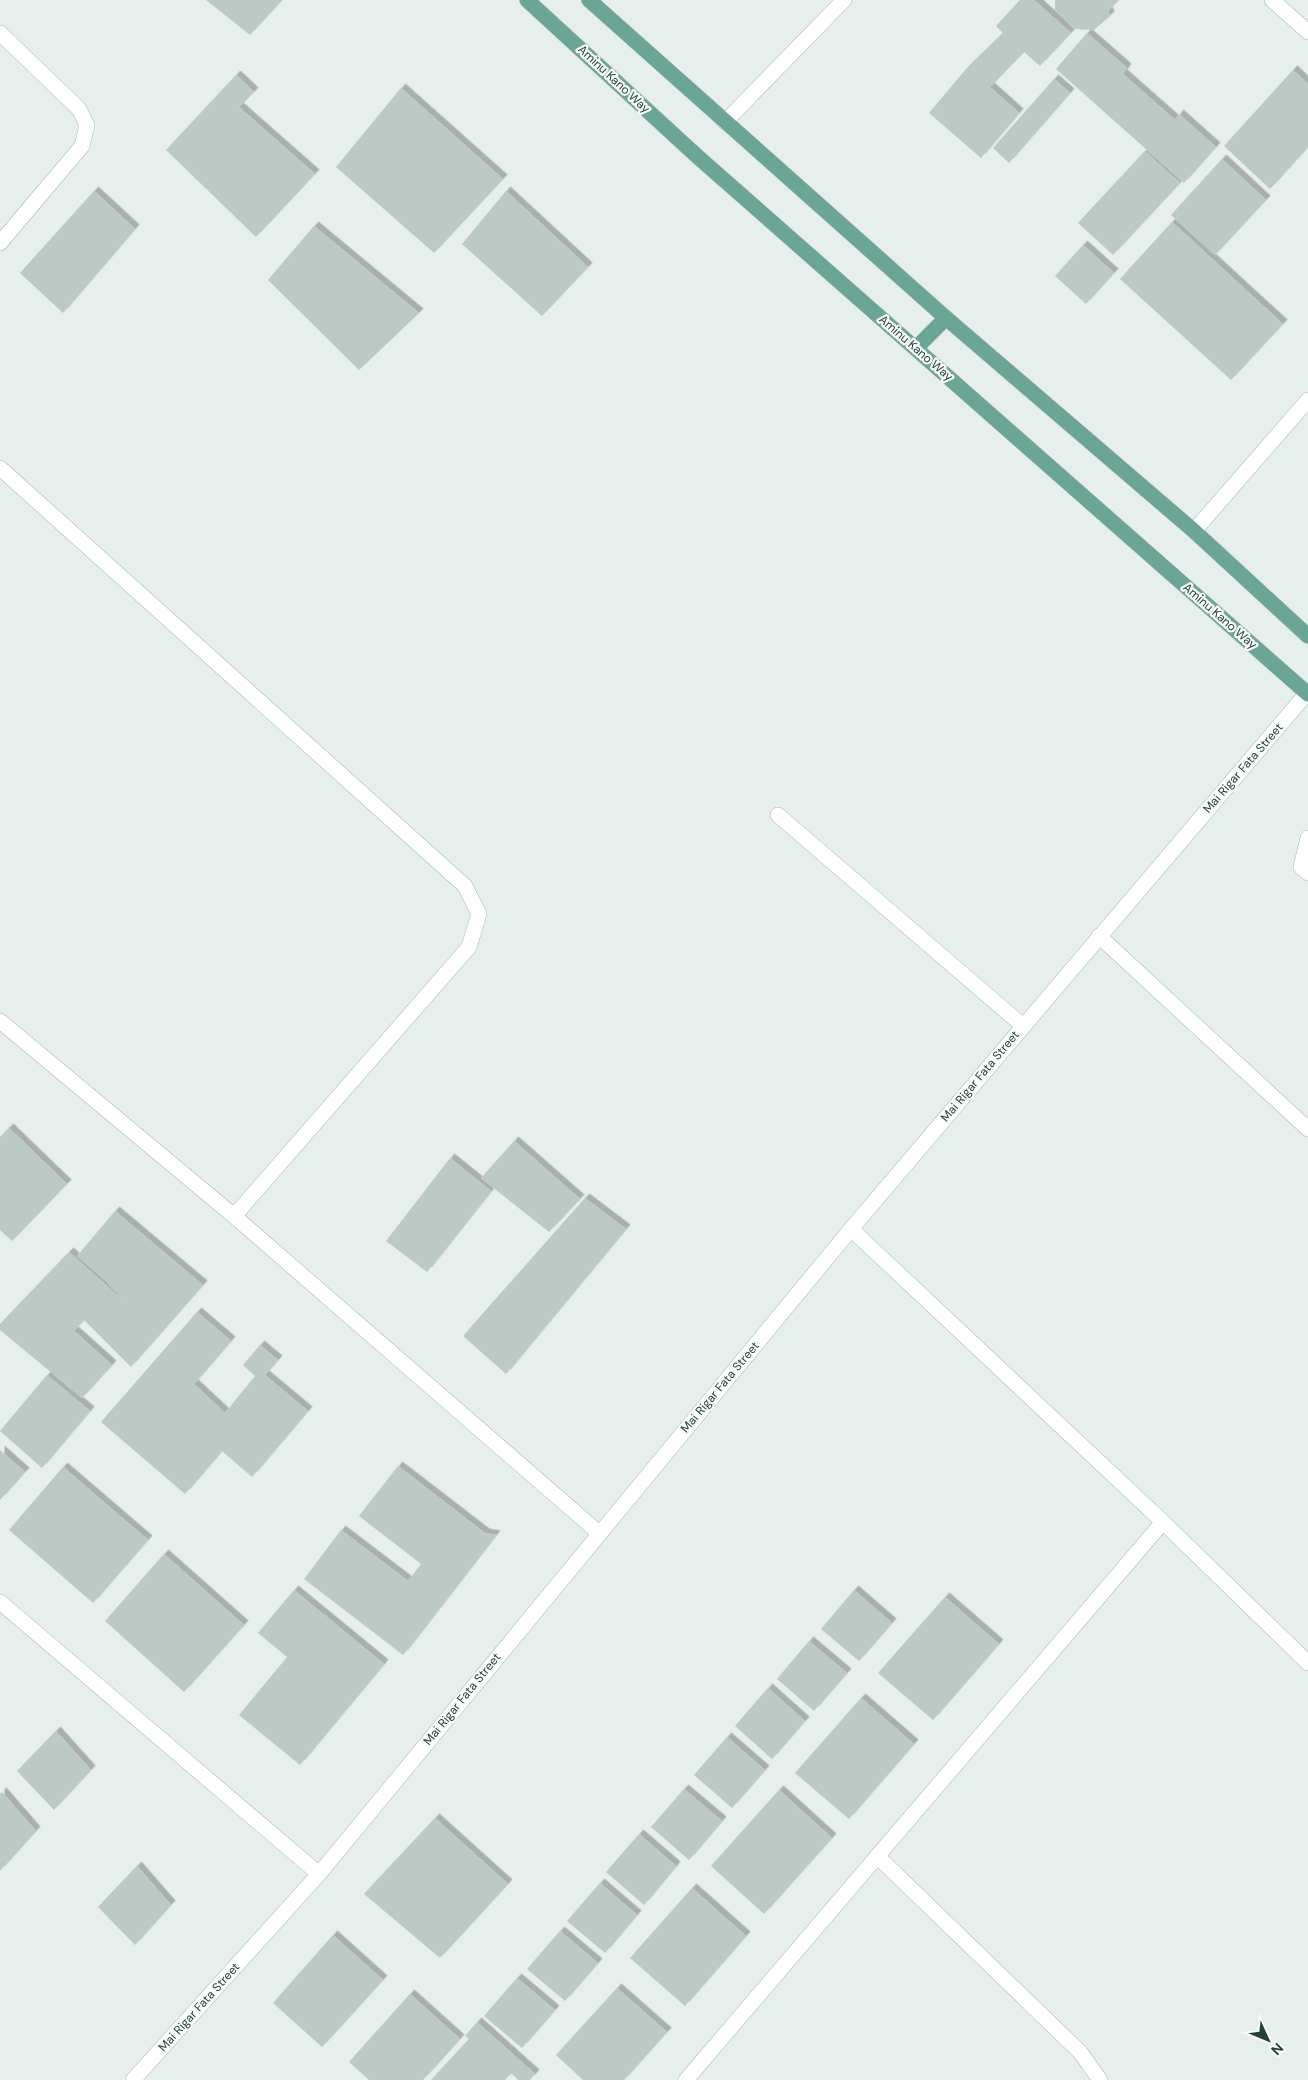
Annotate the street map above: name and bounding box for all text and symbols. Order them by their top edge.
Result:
street label: Aminu Kano Way [575,41,654,117]
street label: Aminu Kano Way [876,311,957,385]
street label: Aminu Kano Way [1180,579,1261,653]
street label: Mai Rigar Fata Street [1199,719,1287,816]
street label: Mai Rigar Fata Street [937,1027,1023,1125]
street label: Mai Rigar Fata Street [677,1338,763,1436]
street label: Mai Rigar Fata Street [420,1649,504,1748]
street label: Mai Rigar Fata Street [155,1959,243,2055]
north arrow [1243,2015,1293,2065]
text: N [1267,2039,1287,2059]

